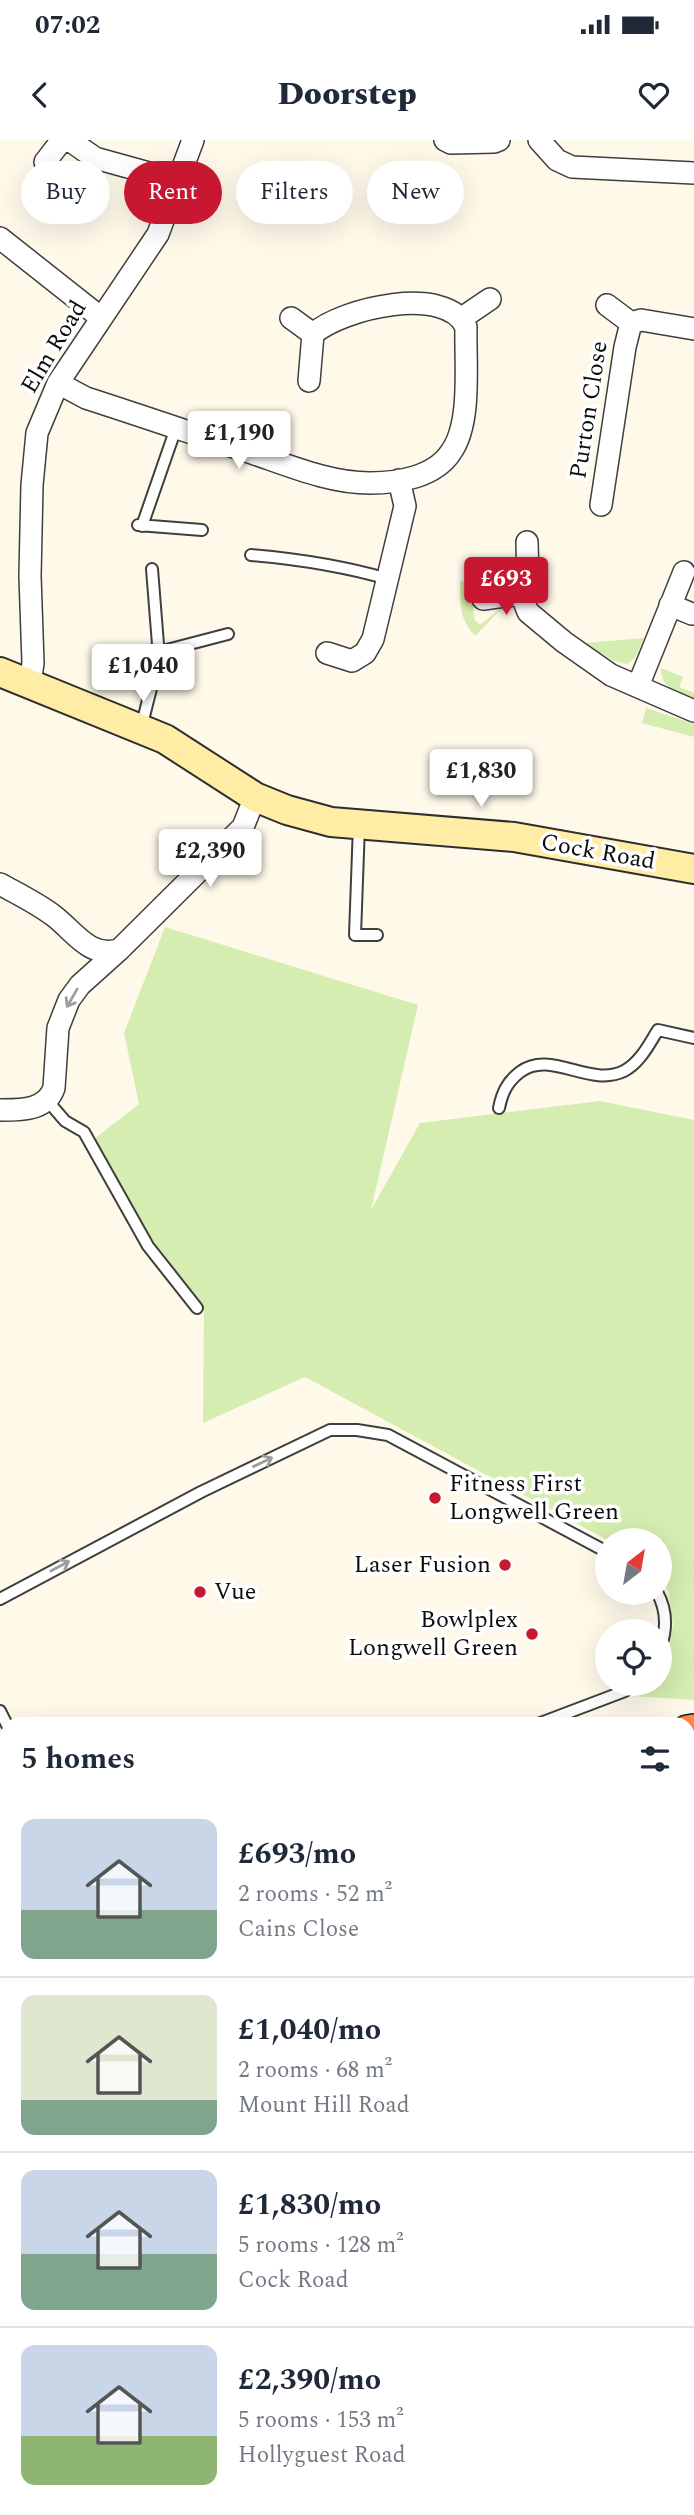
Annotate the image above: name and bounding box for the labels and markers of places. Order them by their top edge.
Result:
pin: £1,190 [182,412,296,471]
pin: £693 [465,558,547,617]
pin: £1,040 [86,644,200,704]
pin: £1,830 [424,750,538,809]
pin: £2,390 [153,830,267,889]
place label: Fitness First Longwell Green [449,1466,619,1530]
marker: Fitness First Longwell Green [427,1490,443,1506]
place label: Laser Fusion [354,1547,491,1583]
marker: Laser Fusion [497,1557,513,1573]
place label: Vue [214,1574,256,1610]
marker: Vue [192,1584,208,1600]
place label: Bowlplex Longwell Green [348,1602,518,1666]
marker: Bowlplex Longwell Green [524,1626,540,1642]

